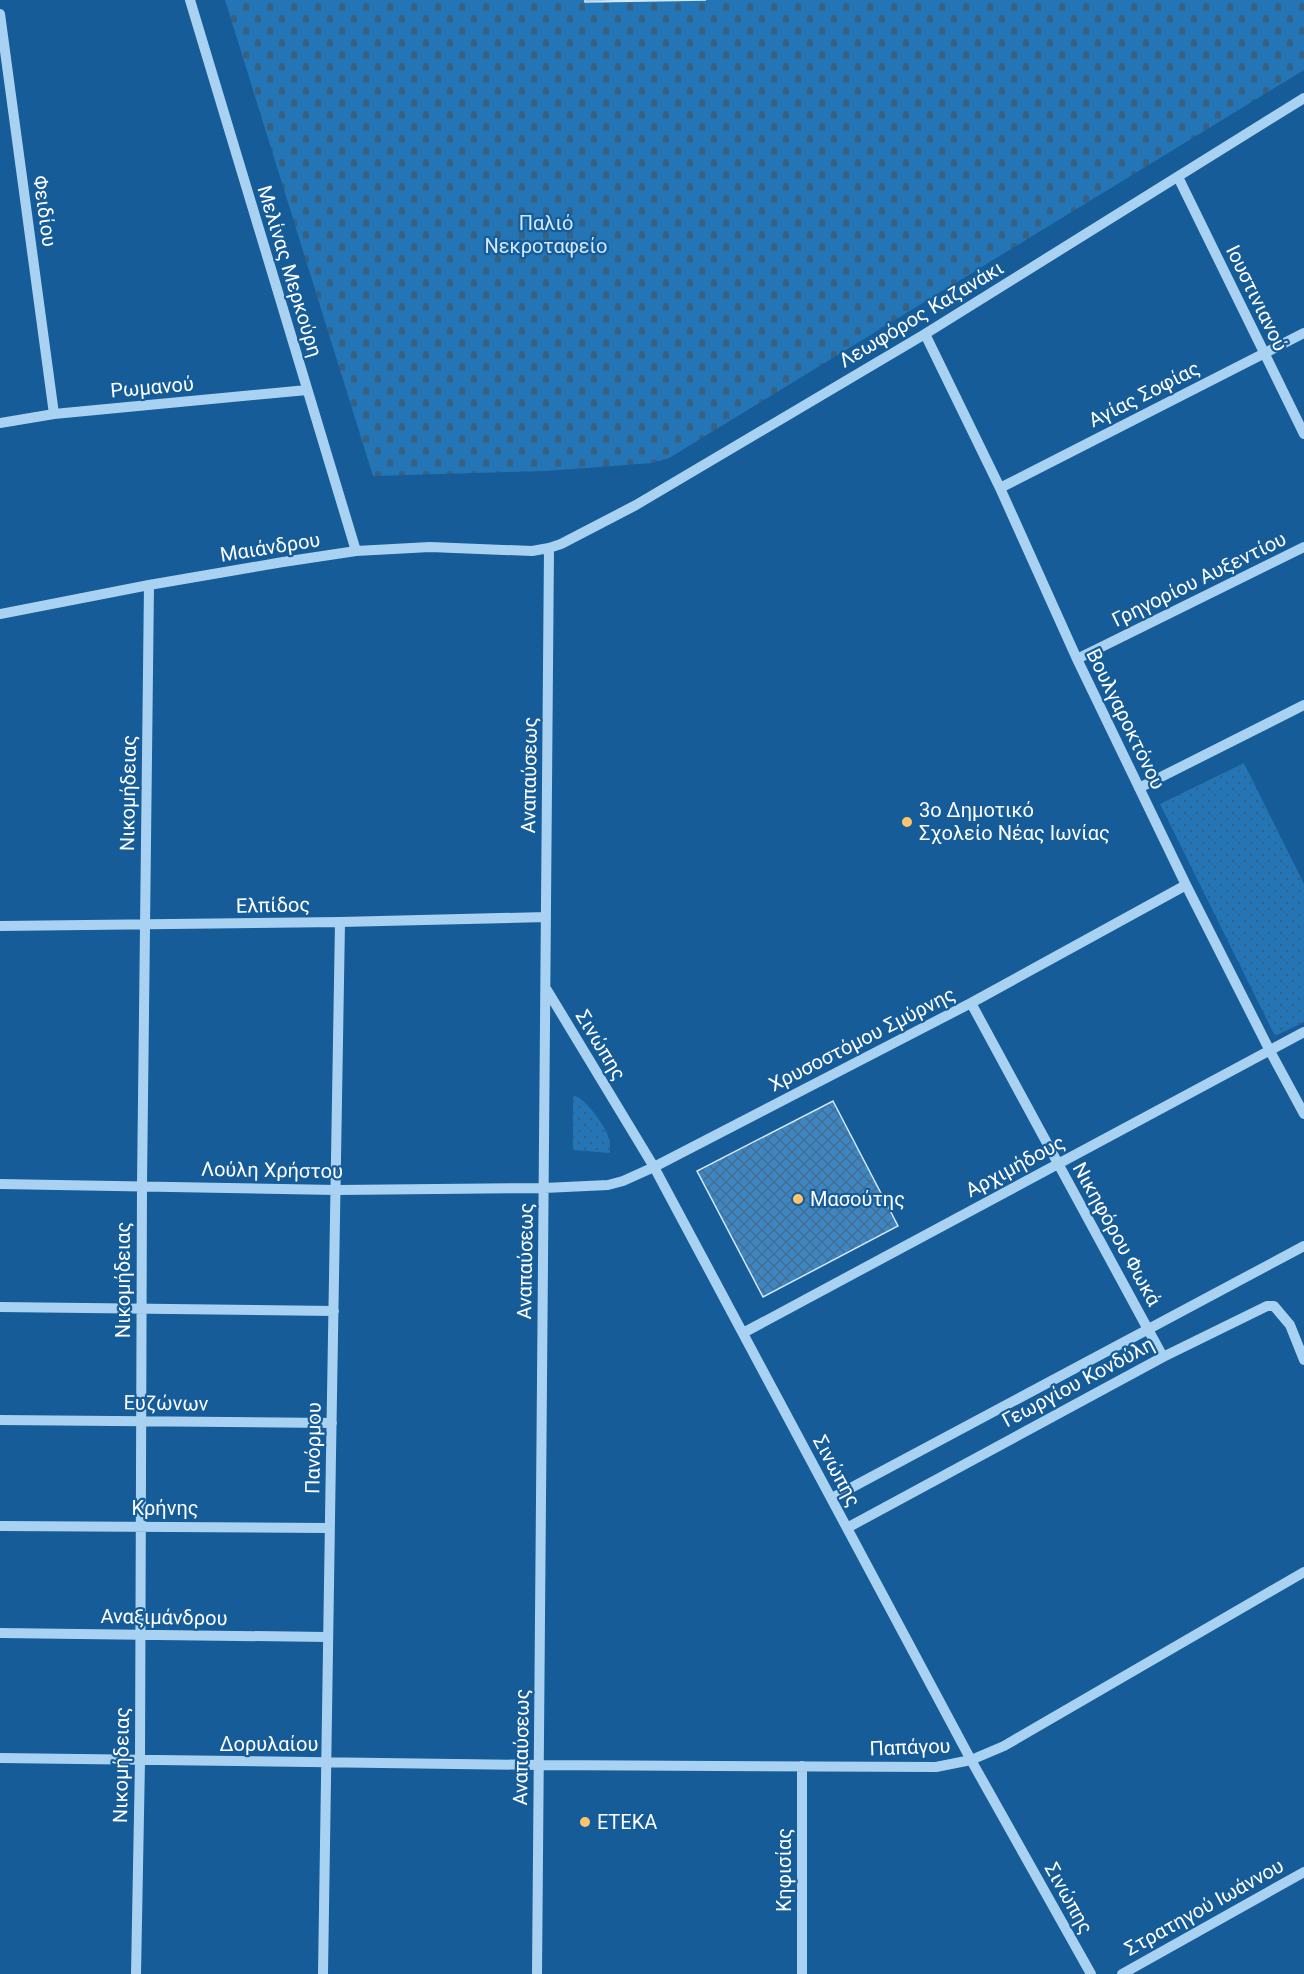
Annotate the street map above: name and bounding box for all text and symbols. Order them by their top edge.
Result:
street label: Φειδίου [28,174,62,248]
street label: Μελίνας Μερκούρη [252,182,328,360]
park label: Παλιό Νεκροταφείο [485,211,608,258]
street label: Ιουστινιανού [1221,241,1293,355]
street label: Λεωφόρος Καζανάκι [834,255,1008,373]
street label: Αγίας Σοφίας [1084,356,1204,432]
street label: Ρωμανού [109,371,195,403]
street label: Γρηγορίου Αυξεντίου [1108,526,1290,632]
street label: Μαιάνδρου [218,527,322,567]
street label: Βουλγαροκτόνου [1082,645,1170,793]
street label: Αναπαύσεως [516,716,542,834]
street label: Νικομήδειας [115,735,141,851]
place label: 3ο Δημοτικό Σχολείο Νέας Ιωνίας [919,798,1110,845]
marker: 3ο Δημοτικό Σχολείο Νέας Ιωνίας [900,815,914,829]
street label: Ελπίδος [236,892,310,918]
street label: Χρυσοστόμου Σμύρνης [765,982,959,1096]
street label: Σινώπης [571,1005,631,1085]
street label: Αρχιμήδους [961,1130,1069,1202]
street label: Λούλη Χρήστου [201,1157,343,1183]
street label: Νικηφόρου Φωκά [1068,1158,1167,1311]
place label: Μασούτης [810,1187,905,1211]
marker: Μασούτης [791,1192,805,1206]
street label: Αναπαύσεως [512,1202,538,1320]
street label: Νικομήδειας [111,1222,135,1338]
street label: Γεωργίου Κονδύλη [998,1332,1158,1432]
street label: Ευζώνων [123,1390,209,1416]
street label: Πανόρμου [300,1402,326,1494]
street label: Σινώπης [808,1431,866,1511]
street label: Κρήνης [131,1496,199,1520]
street label: Αναξιμάνδρου [100,1604,228,1630]
street label: Αναπαύσεως [508,1688,534,1806]
street label: Νικομήδειας [108,1707,134,1823]
street label: Δορυλαίου [220,1732,318,1756]
street label: Παπάγου [869,1734,951,1760]
place label: ΕΤΕΚΑ [597,1810,657,1834]
marker: ΕΤΕΚΑ [578,1815,592,1829]
street label: Κηφισίας [772,1828,796,1912]
street label: Στρατηγού Ιωάννου [1120,1853,1288,1961]
street label: Σινώπης [1040,1858,1098,1938]

